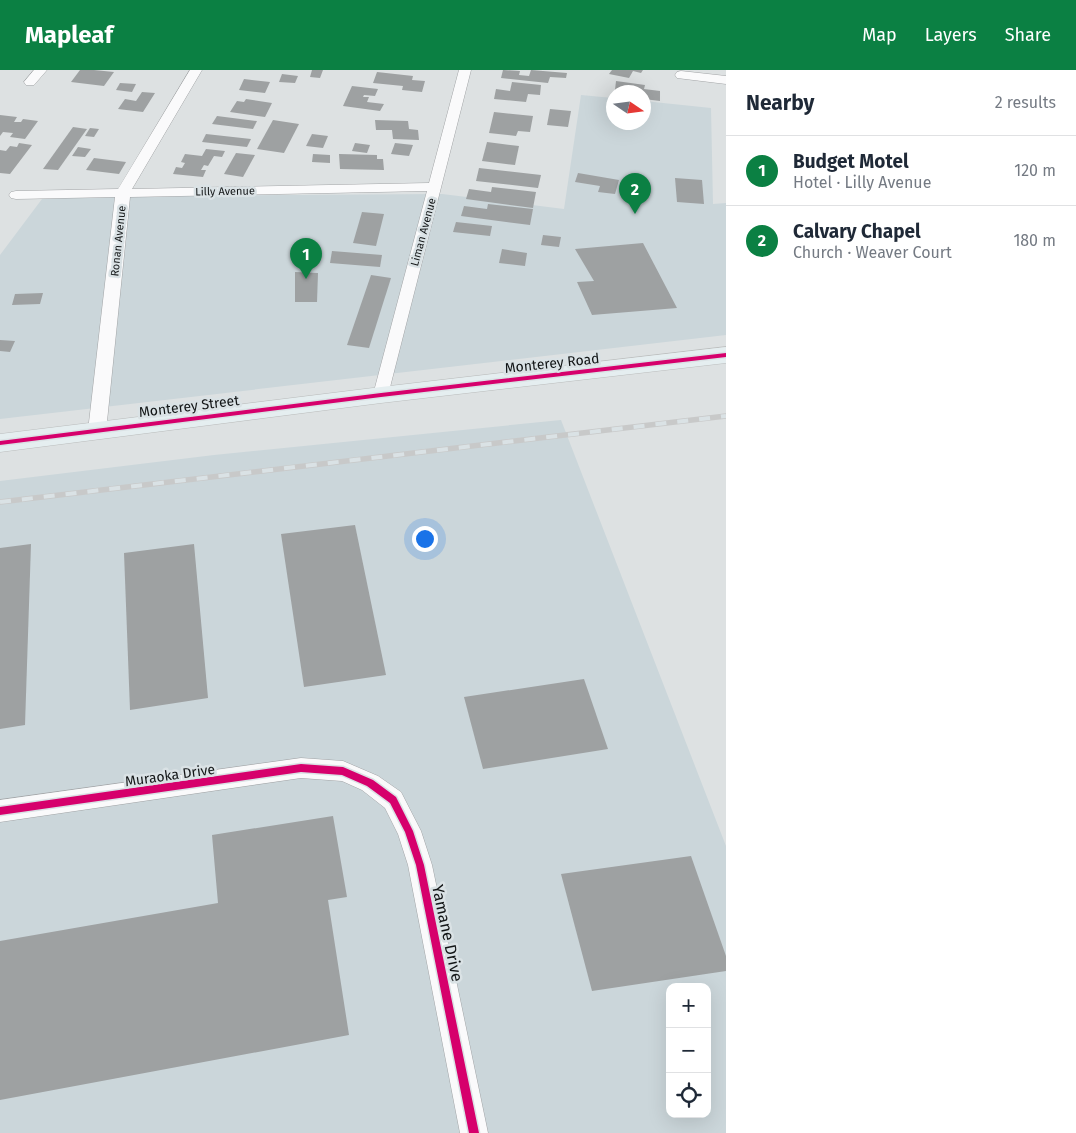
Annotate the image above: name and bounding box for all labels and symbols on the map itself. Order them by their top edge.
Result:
north arrow [606,85,651,130]
pin: 2 [619,173,651,214]
street label: Lilly Avenue [195,184,255,199]
street label: Liman Avenue [408,197,439,268]
street label: Ronan Avenue [108,205,129,277]
pin: 1 [290,238,322,279]
street label: Monterey Road [504,350,600,377]
street label: Monterey Street [138,392,241,421]
your location [412,526,438,552]
street label: Muraoka Drive [124,761,216,790]
street label: Yamane Drive [428,883,467,983]

